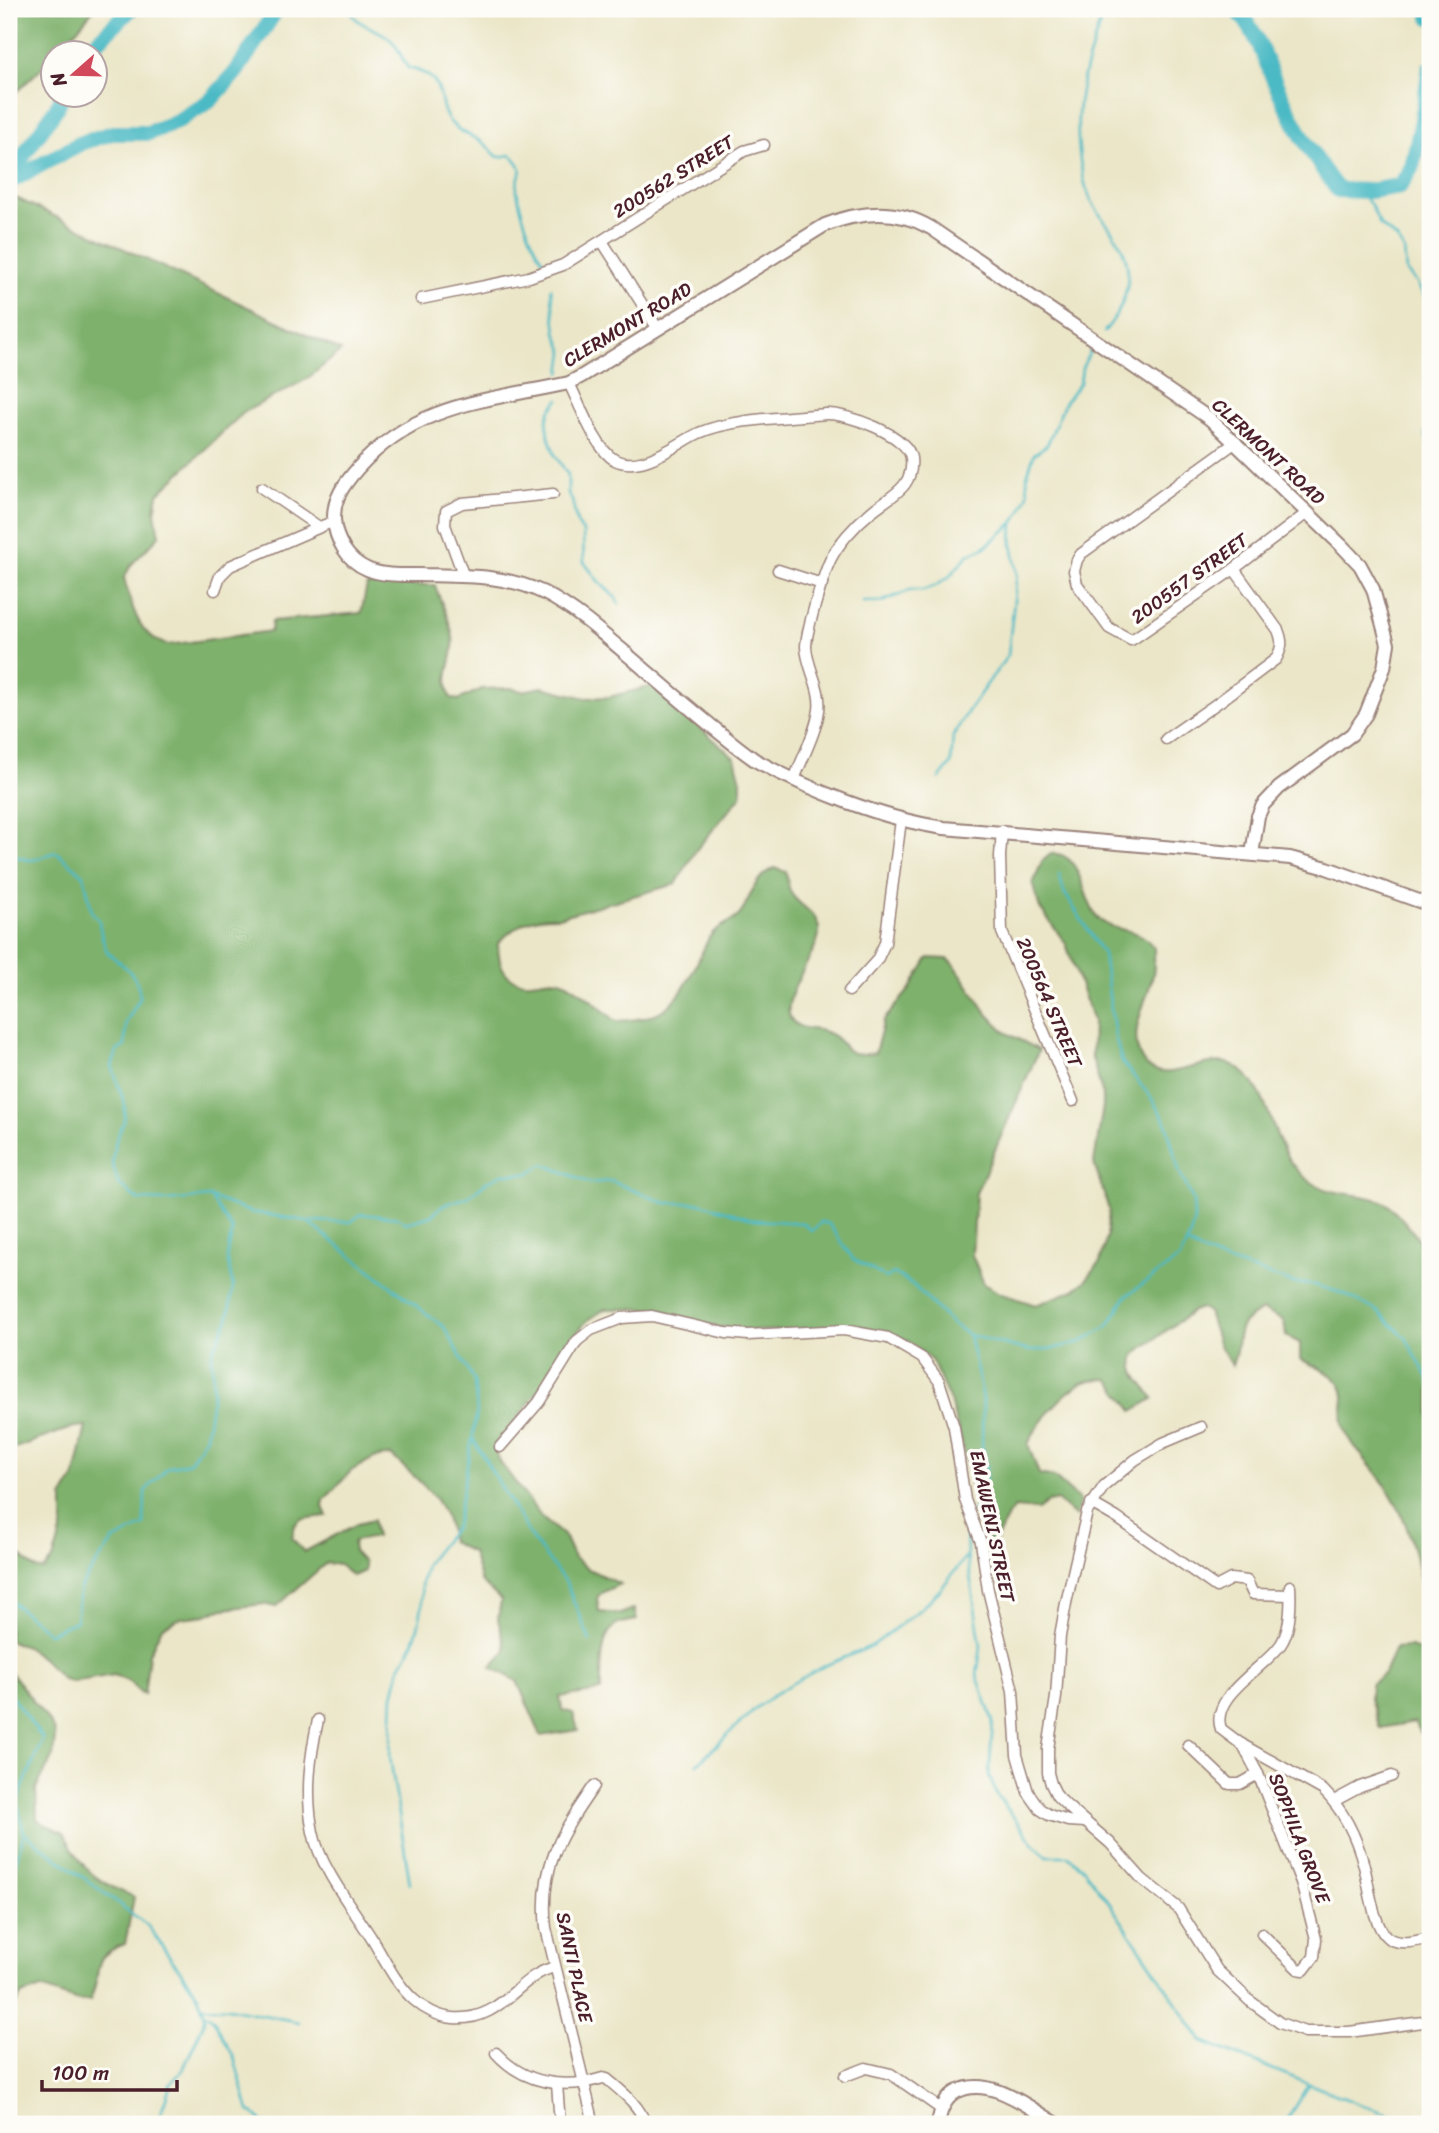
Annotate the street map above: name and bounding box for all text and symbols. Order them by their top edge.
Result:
north arrow [38,38,108,108]
text: N [40,67,77,92]
street label: 200562 STREET [606,125,742,227]
street label: CLERMONT ROAD [556,272,699,376]
street label: CLERMONT ROAD [1204,390,1334,514]
street label: 200557 STREET [1123,523,1256,633]
street label: 200564 STREET [1007,932,1092,1074]
street label: EMAWENI STREET [960,1447,1025,1607]
street label: SOPHILA GROVE [1259,1768,1340,1910]
street label: SANTI PLACE [547,1909,603,2027]
scale bar [42,2049,177,2093]
text: 100 m [52,2054,109,2092]

